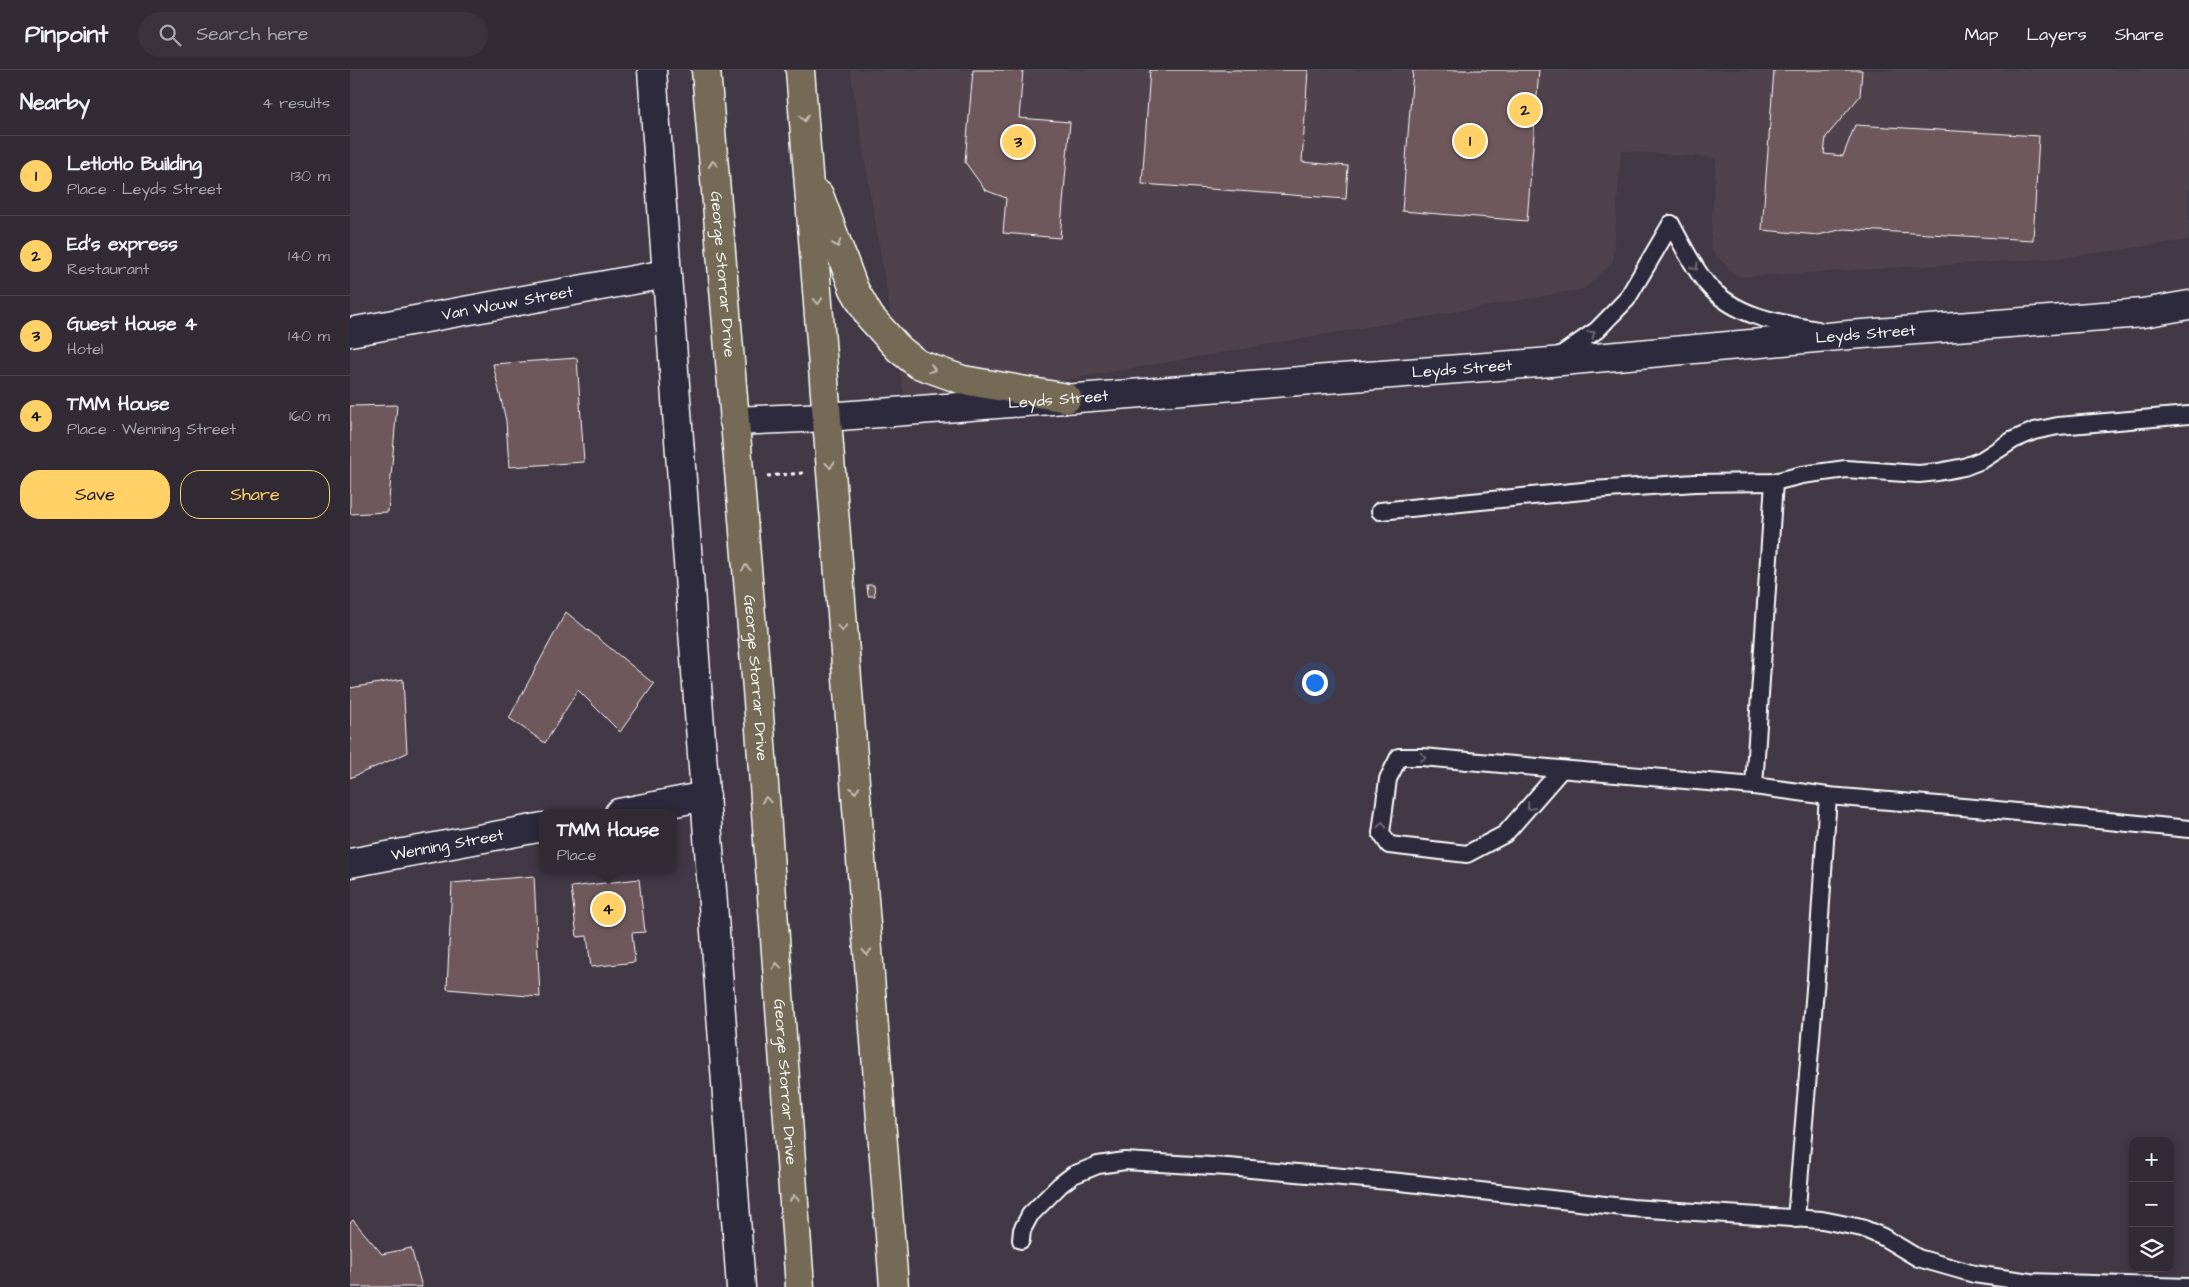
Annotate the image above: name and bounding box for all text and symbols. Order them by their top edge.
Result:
search box [138,12,488,57]
text: Pinpoint [25,18,108,52]
icon: search [156,21,184,49]
text: Search here [196,21,308,48]
text: Map [1964,22,1998,47]
text: Layers [2026,22,2087,47]
text: Share [2115,22,2164,47]
text: Nearby [20,88,90,117]
pin: 2 [1509,91,1541,129]
text: 4 results [262,92,330,114]
one-way arrow [798,114,809,122]
pin: 1 [1454,122,1486,160]
pin: 3 [1002,123,1034,161]
text: Letlotlo Building [67,151,202,178]
one-way arrow [708,159,719,167]
text: 1 [35,165,37,187]
text: 130 m [291,165,330,187]
text: Place · Leyds Street [67,178,222,200]
street label: George Storrar Drive [705,191,741,358]
text: Ed's express [67,231,178,258]
one-way arrow [831,239,841,248]
text: 2 [31,245,41,267]
text: 140 m [288,245,330,267]
text: Restaurant [67,258,149,280]
one-way arrow [1689,261,1699,270]
street label: Van Wouw Street [440,280,576,326]
one-way arrow [812,298,823,306]
text: Guest House 4 [67,311,197,338]
street label: Leyds Street [1814,319,1917,349]
text: 3 [32,325,40,347]
text: 140 m [288,325,330,347]
one-way arrow [1586,331,1595,340]
text: Hotel [67,338,103,360]
street label: Leyds Street [1411,354,1514,384]
one-way arrow [927,363,936,373]
street label: Leyds Street [1007,385,1110,414]
text: TMM House [67,391,170,418]
text: 4 [31,405,41,427]
text: 160 m [289,405,330,427]
text: Place · Wenning Street [67,418,236,440]
one-way arrow [825,462,836,470]
button: Save [20,470,170,519]
button: Share [180,470,330,519]
one-way arrow [741,564,752,572]
street label: George Storrar Drive [738,594,773,762]
one-way arrow [836,624,847,632]
your location [1302,670,1328,696]
one-way arrow [1420,752,1428,763]
one-way arrow [849,786,860,794]
one-way arrow [760,796,771,804]
one-way arrow [1526,802,1535,811]
popup [539,809,677,874]
text: TMM House [557,817,659,844]
one-way arrow [1377,821,1387,829]
street label: Wenning Street [389,823,506,866]
text: Place [557,844,596,866]
pin: 4 [592,890,624,928]
one-way arrow [861,948,872,956]
one-way arrow [771,962,782,970]
street label: George Storrar Drive [768,998,802,1166]
map controls [2129,1137,2174,1272]
button: + [2129,1137,2174,1182]
button: − [2129,1182,2174,1227]
one-way arrow [789,1194,800,1202]
button: layers [2129,1227,2174,1272]

